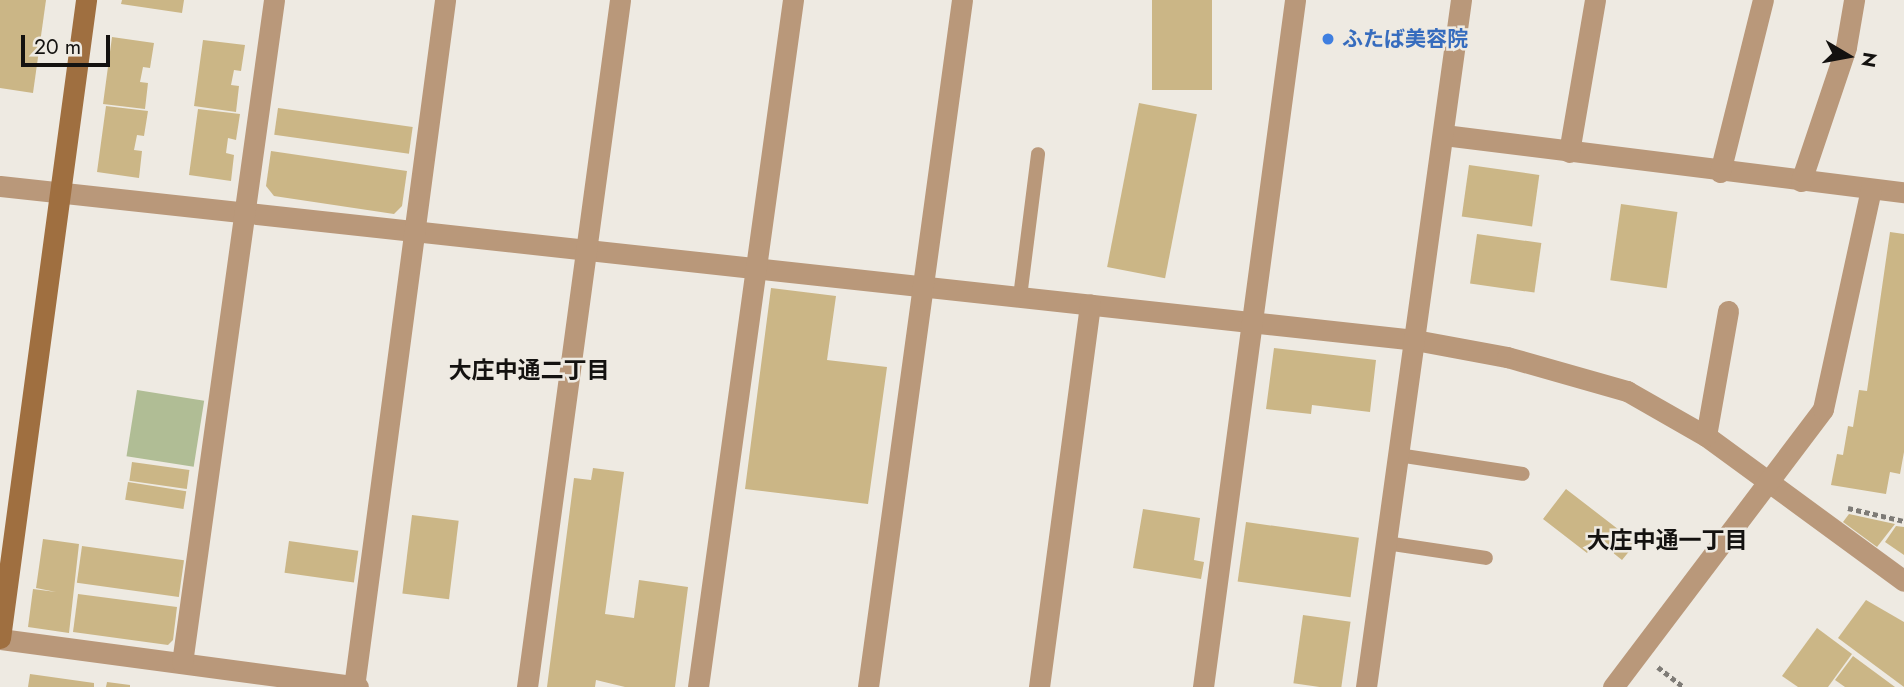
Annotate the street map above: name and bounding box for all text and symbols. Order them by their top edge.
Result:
scale bar [24,21,114,65]
north arrow [1813,21,1883,91]
place label: ふたば美容院 [1342,26,1468,52]
marker: ふたば美容院 [1320,31,1336,47]
text: 20 m [34,32,81,62]
text: N [1855,50,1884,70]
district label: 大庄中通二丁目 [449,356,609,384]
district label: 大庄中通一丁目 [1587,526,1747,554]

